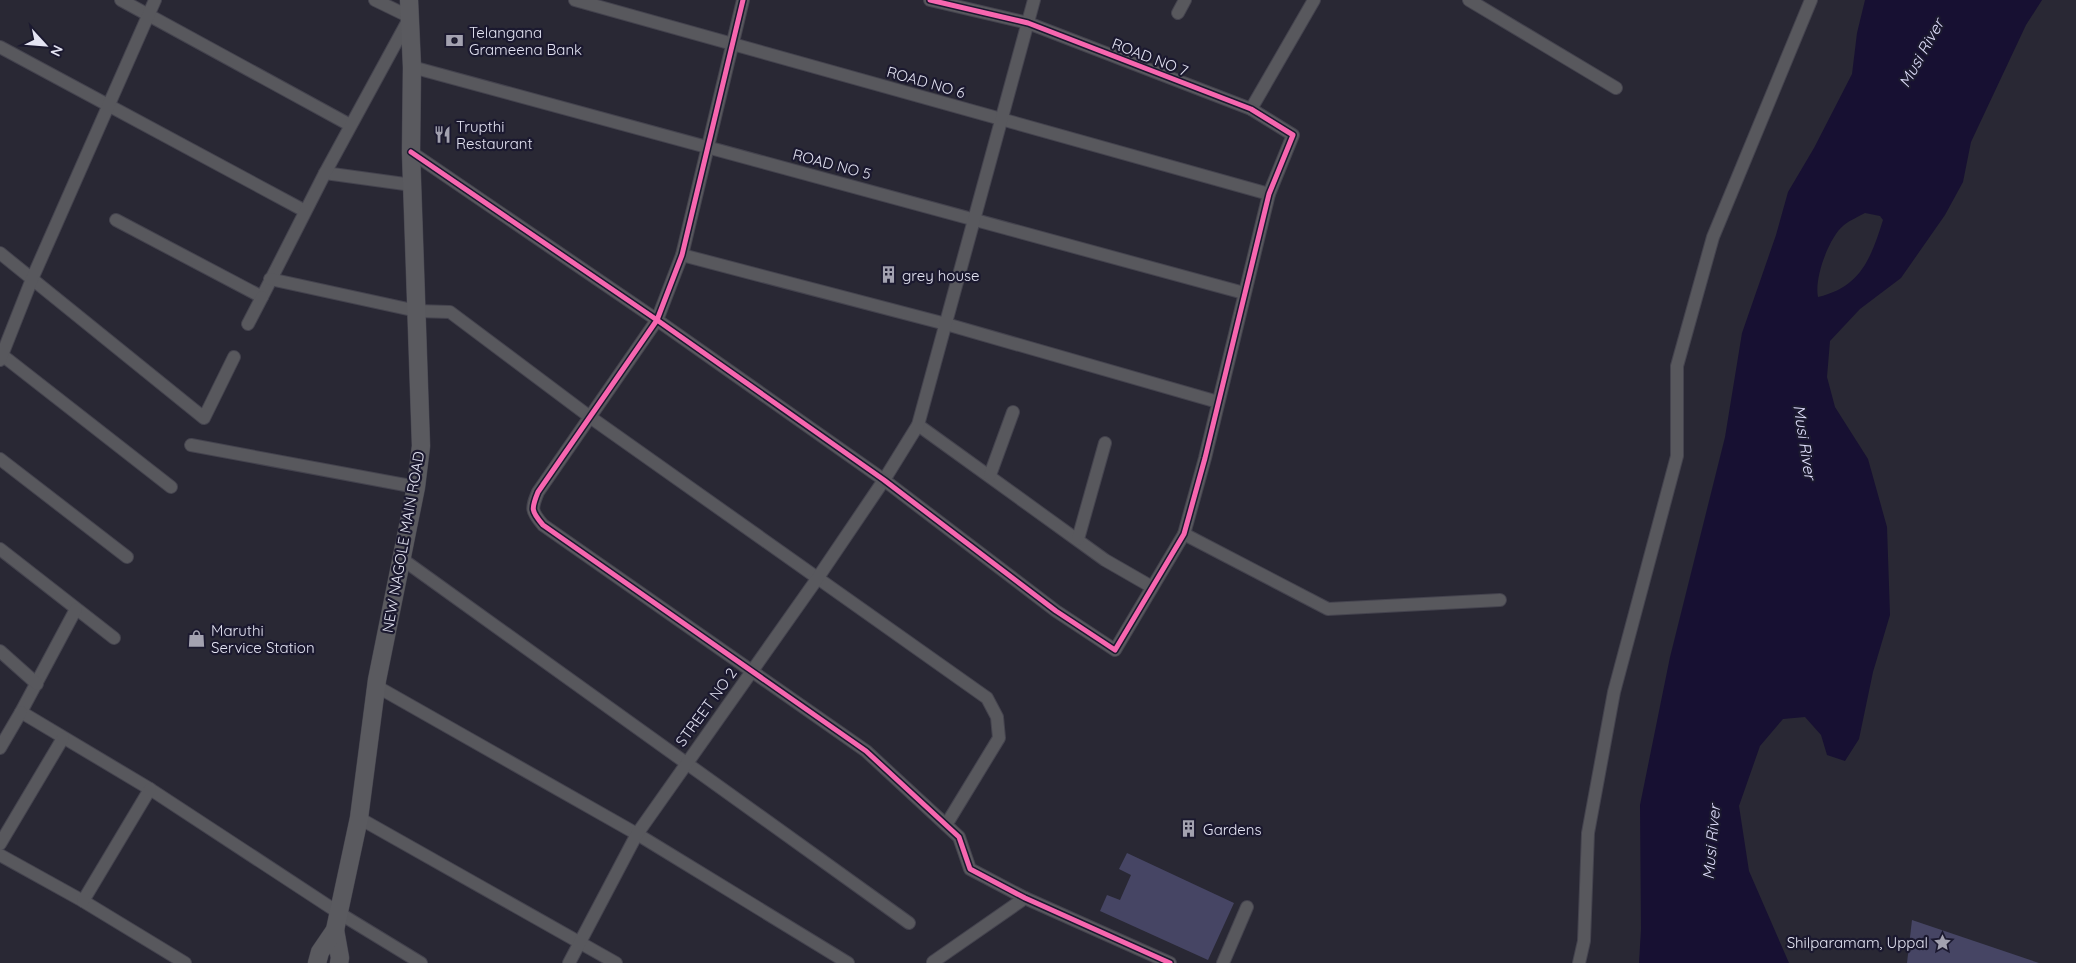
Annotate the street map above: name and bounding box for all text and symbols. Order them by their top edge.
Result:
water label: Musi River [1894,14,1949,91]
north arrow [20,20,70,70]
place label: Telangana Grameena Bank [469,23,582,59]
bank icon: Telangana Grameena Bank [445,31,465,51]
street label: ROAD NO 7 [1109,34,1191,80]
text: N [46,42,67,59]
street label: ROAD NO 6 [885,62,967,102]
place label: Trupthi Restaurant [456,117,533,153]
restaurant icon: Trupthi Restaurant [432,125,452,145]
street label: ROAD NO 5 [791,144,873,184]
building icon: grey house [878,265,898,285]
place label: grey house [902,266,979,285]
water label: Musi River [1789,403,1821,483]
street label: NEW NAGOLE MAIN ROAD [378,450,428,634]
place label: Maruthi Service Station [211,621,315,657]
shop icon: Maruthi Service Station [187,629,207,649]
street label: STREET NO 2 [671,664,741,750]
water label: Musi River [1698,802,1724,880]
building icon: Gardens [1179,819,1199,839]
place label: Gardens [1203,820,1261,839]
place icon: Shilparamam, Uppal [1932,932,1952,952]
place label: Shilparamam, Uppal [1787,933,1928,952]

